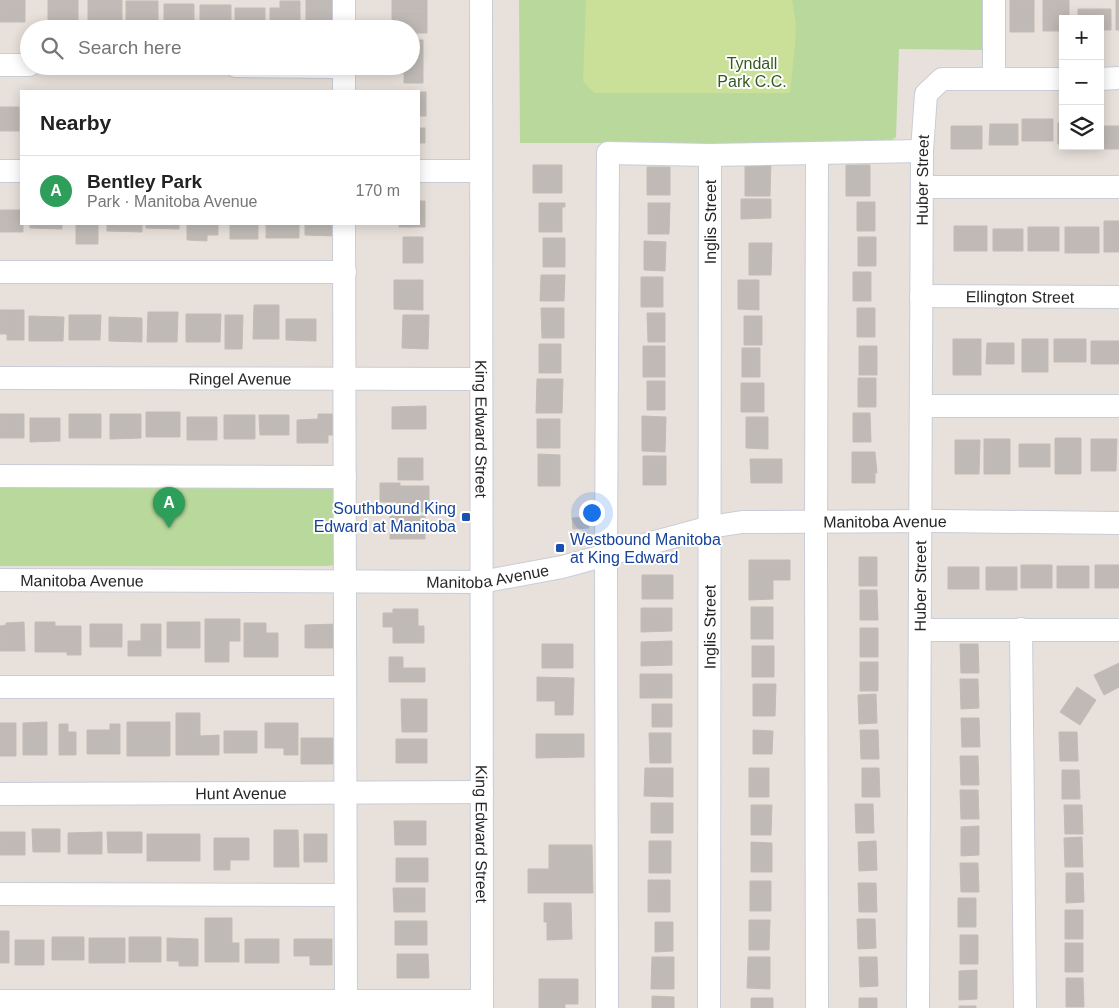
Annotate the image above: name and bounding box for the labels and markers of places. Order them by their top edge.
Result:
pin: A [153,487,185,528]
place label: Southbound King Edward at Manitoba [314,500,456,535]
marker: Southbound King Edward at Manitoba [460,511,472,523]
place label: Westbound Manitoba at King Edward [570,531,721,566]
marker: Westbound Manitoba at King Edward [554,542,566,554]

